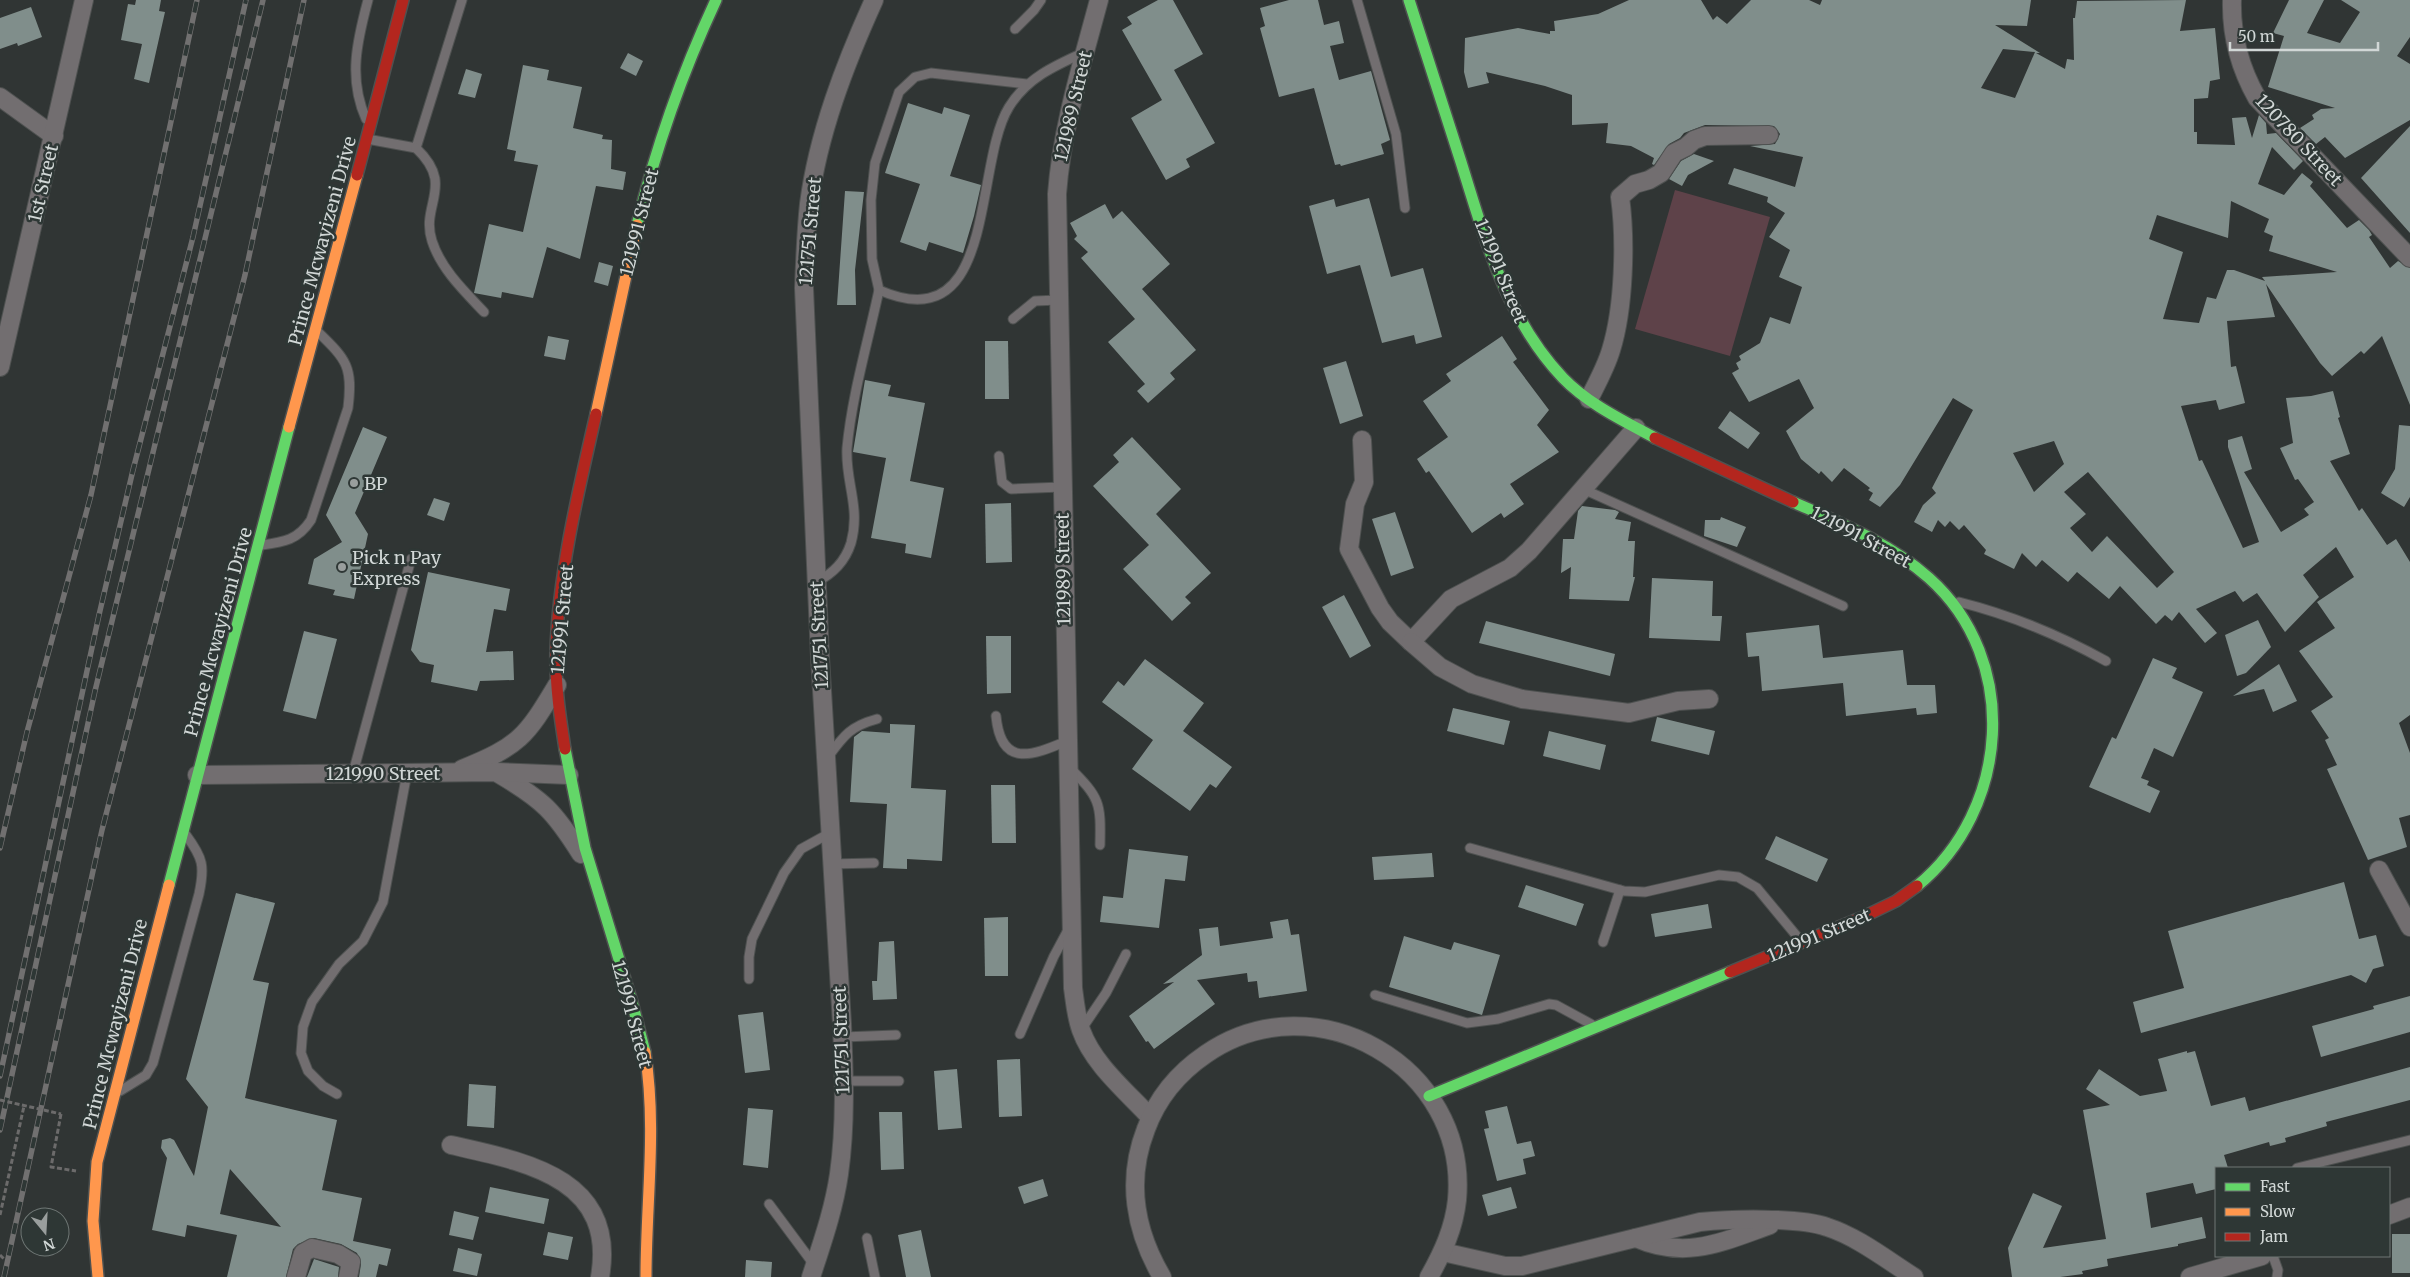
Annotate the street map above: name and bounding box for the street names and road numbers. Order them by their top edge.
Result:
street label: 121989 Street [1049,48,1097,164]
street label: 120780 Street [2251,89,2347,191]
street label: Prince Mcwayizeni Drive [283,134,361,348]
street label: 1st Street [23,142,63,224]
street label: 121991 Street [615,166,663,278]
street label: 121751 Street [794,176,826,286]
street label: 121991 Street [1470,216,1532,326]
street label: 121991 Street [1807,501,1915,573]
street label: 121989 Street [1051,512,1075,626]
street label: Prince Mcwayizeni Drive [179,525,257,739]
street label: 121991 Street [546,563,578,675]
street label: 121751 Street [805,580,833,690]
street label: 121990 Street [326,762,440,785]
street label: 121991 Street [1764,903,1874,967]
street label: Prince Mcwayizeni Drive [78,917,152,1131]
street label: 121991 Street [607,958,657,1070]
street label: 121751 Street [828,985,854,1095]

